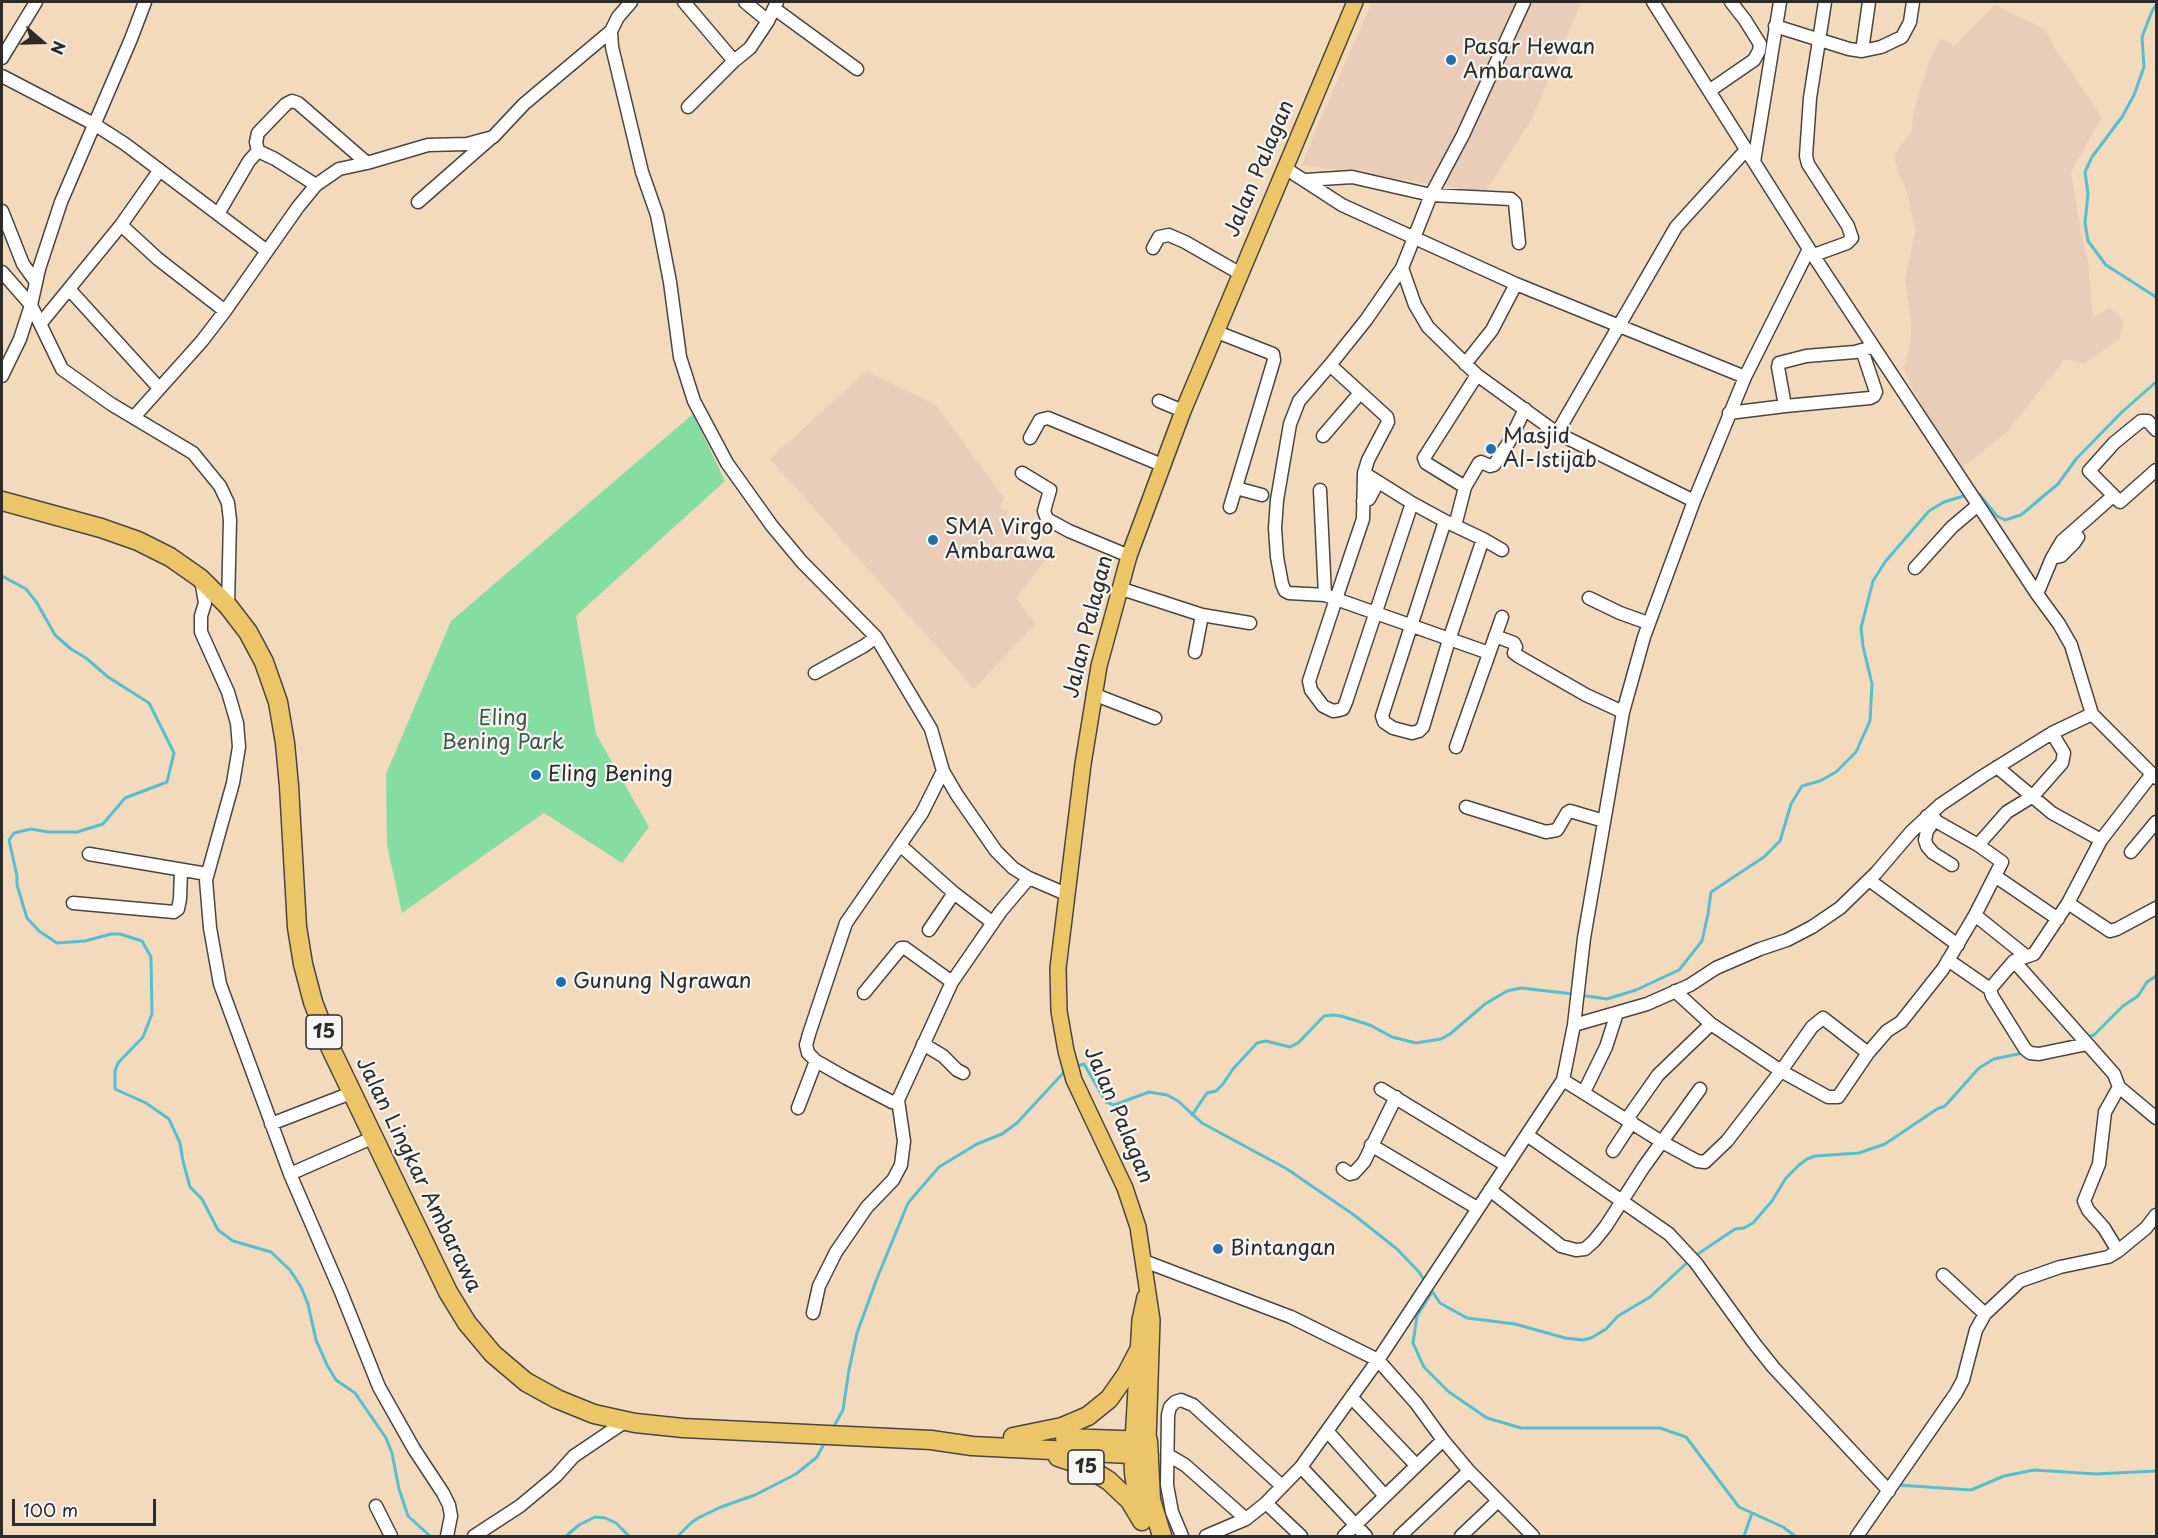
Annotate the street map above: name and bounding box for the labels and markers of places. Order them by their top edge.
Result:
place label: Pasar Hewan Ambarawa [1463,35,1595,85]
marker: Pasar Hewan Ambarawa [1444,53,1458,67]
place label: Masjid Al-Istijab [1503,424,1597,474]
marker: Masjid Al-Istijab [1484,442,1498,456]
place label: SMA Virgo Ambarawa [945,515,1055,565]
marker: SMA Virgo Ambarawa [926,533,940,547]
place label: Eling Bening [548,762,673,788]
marker: Eling Bening [529,768,543,782]
place label: Gunung Ngrawan [573,969,751,995]
marker: Gunung Ngrawan [554,975,568,989]
place label: Bintangan [1230,1236,1336,1262]
marker: Bintangan [1211,1242,1225,1256]

